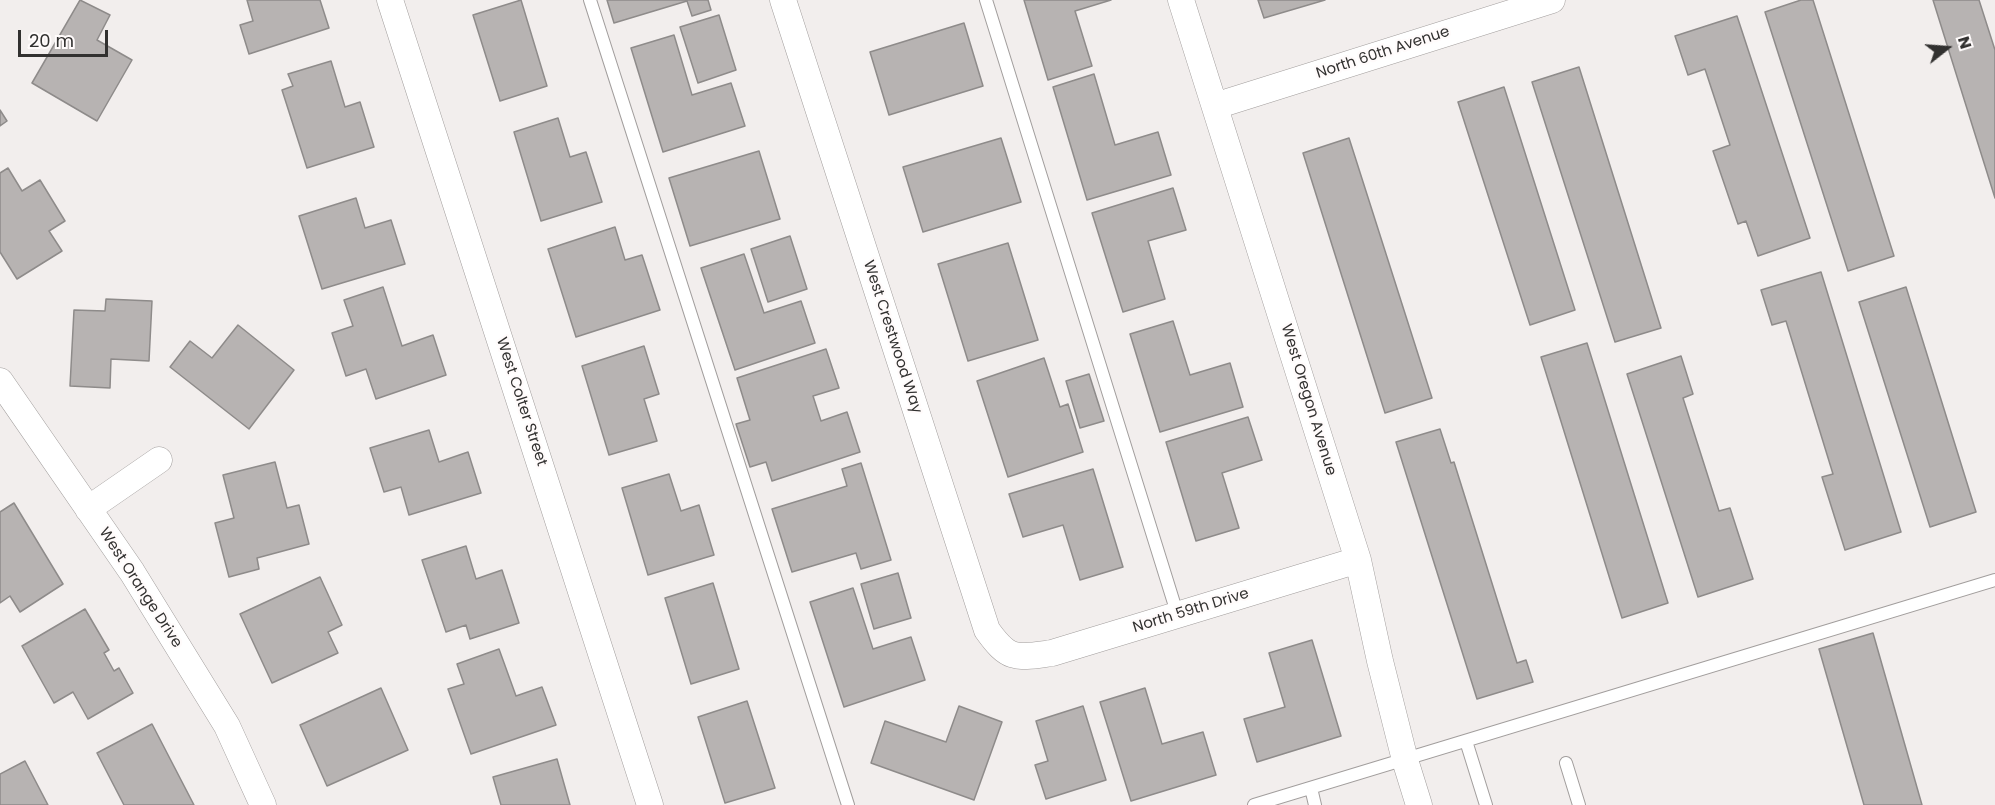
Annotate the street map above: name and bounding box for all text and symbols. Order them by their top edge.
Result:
scale bar [21,18,111,56]
north arrow [1917,18,1977,78]
street label: North 60th Avenue [1314,23,1452,83]
text: 20 m [29,28,74,53]
text: N [1952,33,1977,52]
street label: West Crestwood Way [859,258,925,416]
street label: West Oregon Avenue [1276,322,1340,478]
street label: West Colter Street [492,335,550,469]
street label: West Orange Drive [94,525,186,651]
street label: North 59th Drive [1131,585,1251,637]

